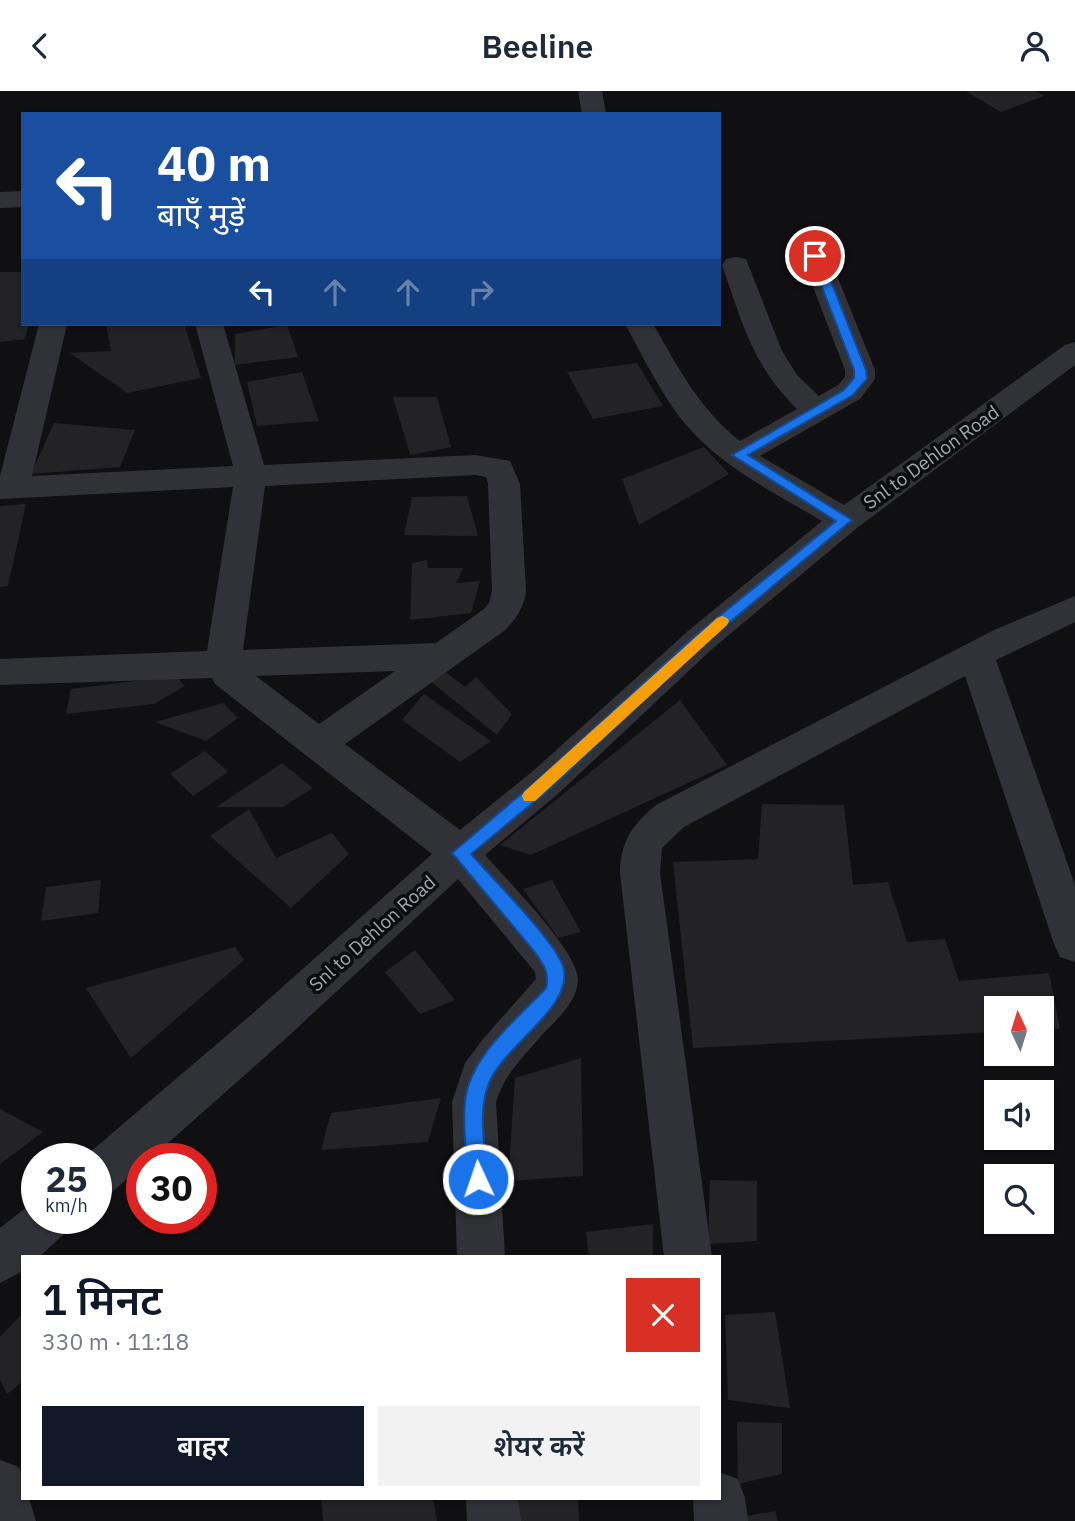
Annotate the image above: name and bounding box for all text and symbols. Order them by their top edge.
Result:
text: Beeline [482,25,593,67]
icon: back [21,27,59,65]
icon: person [1016,27,1054,65]
text: 40 m [157,131,271,194]
icon: left [42,140,133,231]
text: बाएँ मुड़ें [157,193,245,235]
pin [785,226,845,286]
icon: arrive [796,237,834,275]
icon: left [243,273,281,311]
icon: ahead [316,273,354,311]
icon: ahead [389,273,427,311]
icon: right [462,273,500,311]
street label: Snl to Dehlon Road [858,400,1004,514]
street label: Snl to Dehlon Road [304,870,440,996]
north arrow [984,996,1054,1066]
map controls [984,996,1054,1234]
button: sound [984,1080,1054,1150]
position arrow [441,1142,515,1216]
speed limit sign: 30 [126,1143,217,1234]
text: 25 [45,1156,88,1202]
button: search [984,1164,1054,1234]
text: km/h [45,1194,88,1217]
text: 1 मिनट [42,1272,162,1327]
button: close [626,1278,700,1352]
text: 330 m · 11:18 [42,1326,189,1356]
button: बाहर [42,1406,364,1486]
button: शेयर करें [378,1406,700,1486]

